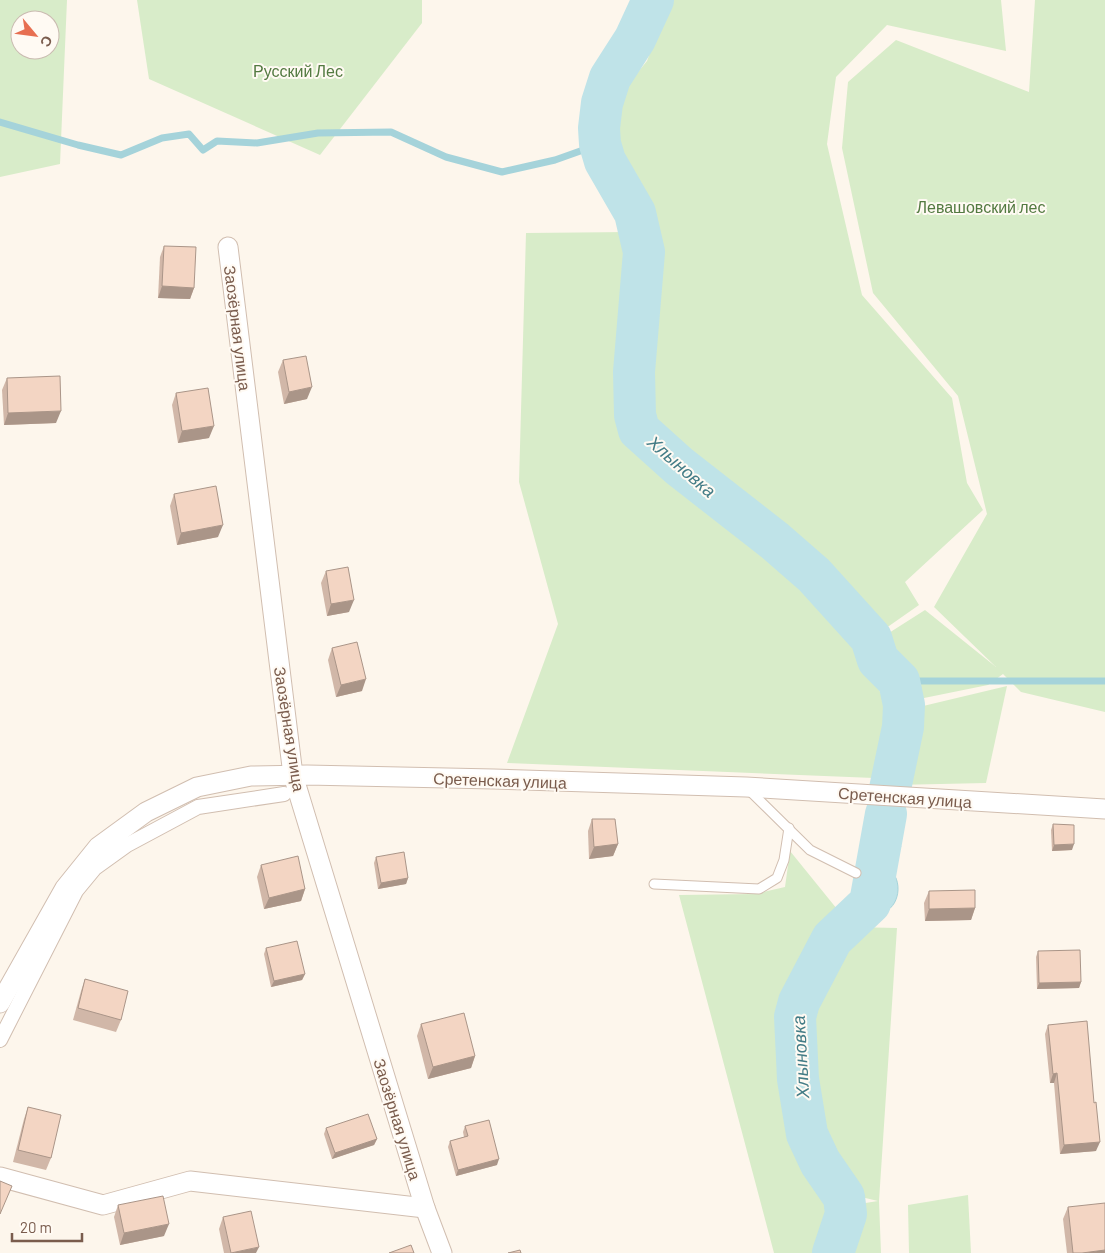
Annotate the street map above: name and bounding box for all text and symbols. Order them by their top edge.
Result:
north arrow [10,10,60,60]
text: С [37,33,57,50]
park label: Русский Лес [253,61,343,80]
park label: Левашовский лес [917,197,1045,216]
street label: Заозёрная улица [221,264,255,392]
water label: Хлыновка [643,430,721,502]
street label: Заозёрная улица [271,665,309,793]
street label: Сретенская улица [433,768,567,792]
street label: Сретенская улица [838,783,972,811]
water label: Хлыновка [787,1015,813,1100]
street label: Заозёрная улица [370,1056,426,1182]
scale bar [12,1210,82,1242]
text: 20 m [20,1218,52,1236]

